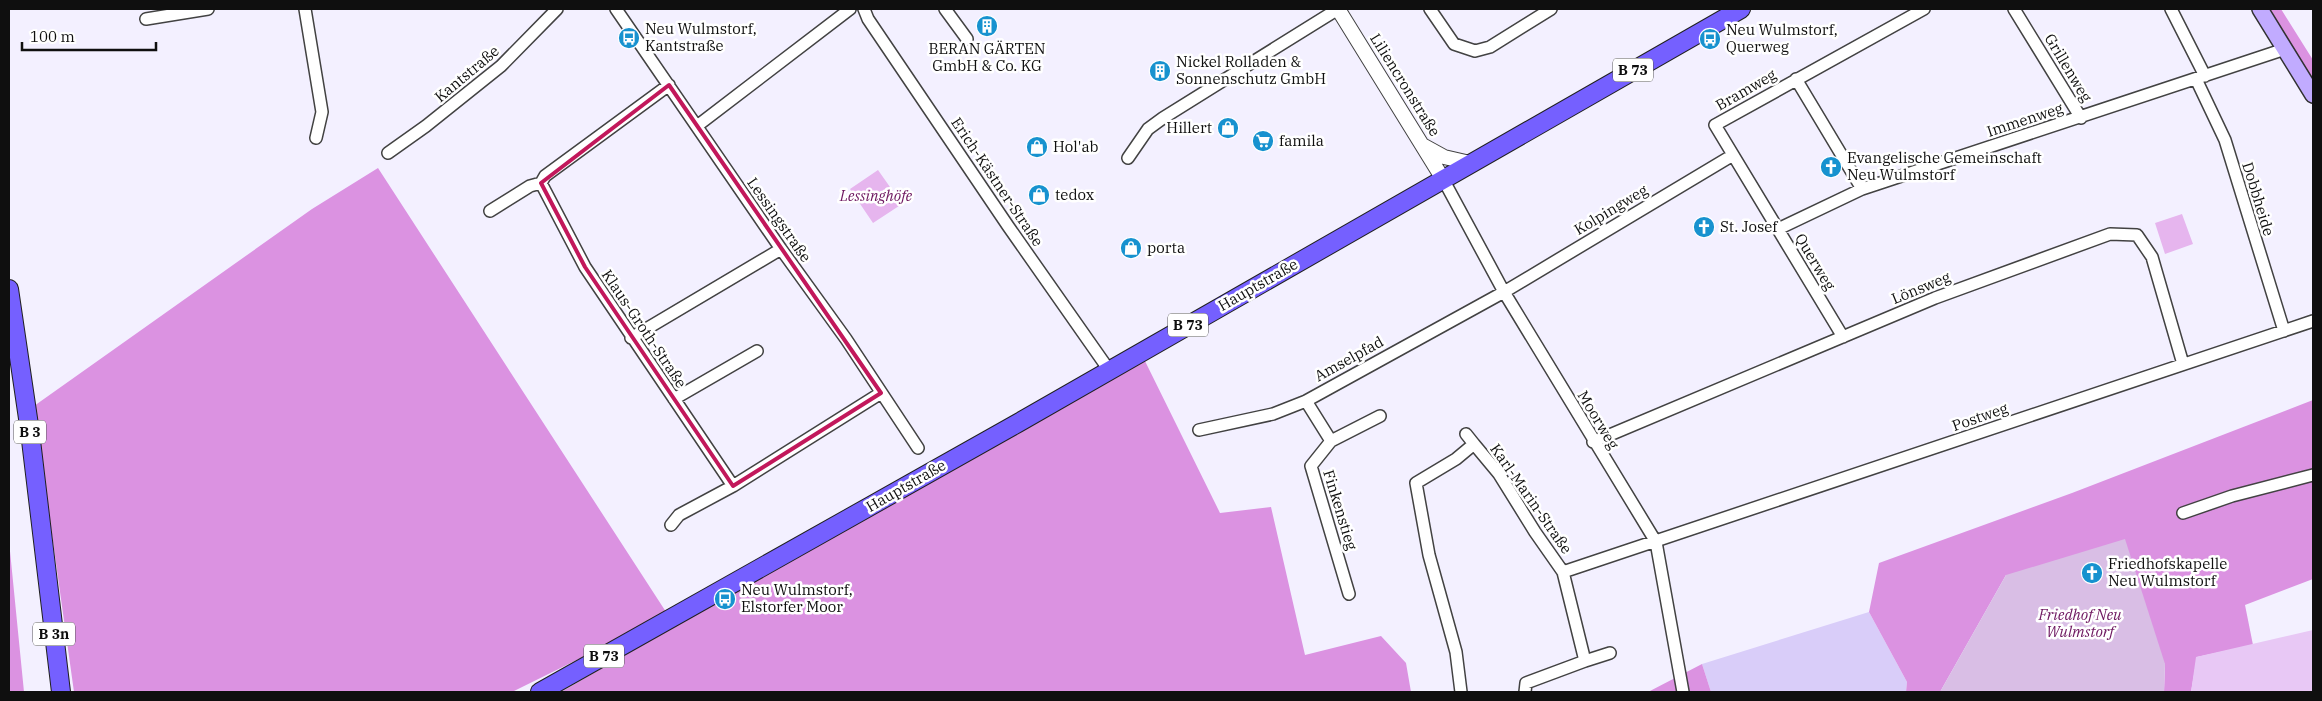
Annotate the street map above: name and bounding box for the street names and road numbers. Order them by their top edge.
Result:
street label: Liliencronstraße [1366,30,1445,140]
street label: Grillenweg [2041,30,2096,105]
street label: Kantstraße [431,41,503,106]
road number: B 73 [1613,58,1653,82]
street label: Bramweg [1712,65,1779,114]
street label: Immenweg [1984,98,2065,141]
street label: Erich-Kästner-Straße [947,114,1048,250]
street label: Dobbheide [2238,160,2279,238]
street label: Lessingstraße [743,174,816,266]
street label: Kolpingweg [1570,180,1651,239]
street label: Querweg [1791,230,1840,294]
street label: Hauptstraße [1215,254,1301,315]
street label: Klaus-Groth-Straße [598,266,691,392]
street label: Lönsweg [1889,267,1953,308]
road number: B 73 [1168,314,1208,336]
street label: Amselpfad [1311,332,1387,385]
street label: Moorweg [1574,387,1623,452]
street label: Postweg [1949,398,2010,435]
road number: B 3 [14,421,46,444]
street label: Karl-Marin-Straße [1486,440,1576,557]
street label: Hauptstraße [863,455,949,516]
street label: Finkenstieg [1319,467,1362,552]
road number: B 3n [33,622,75,646]
road number: B 73 [584,644,624,668]

